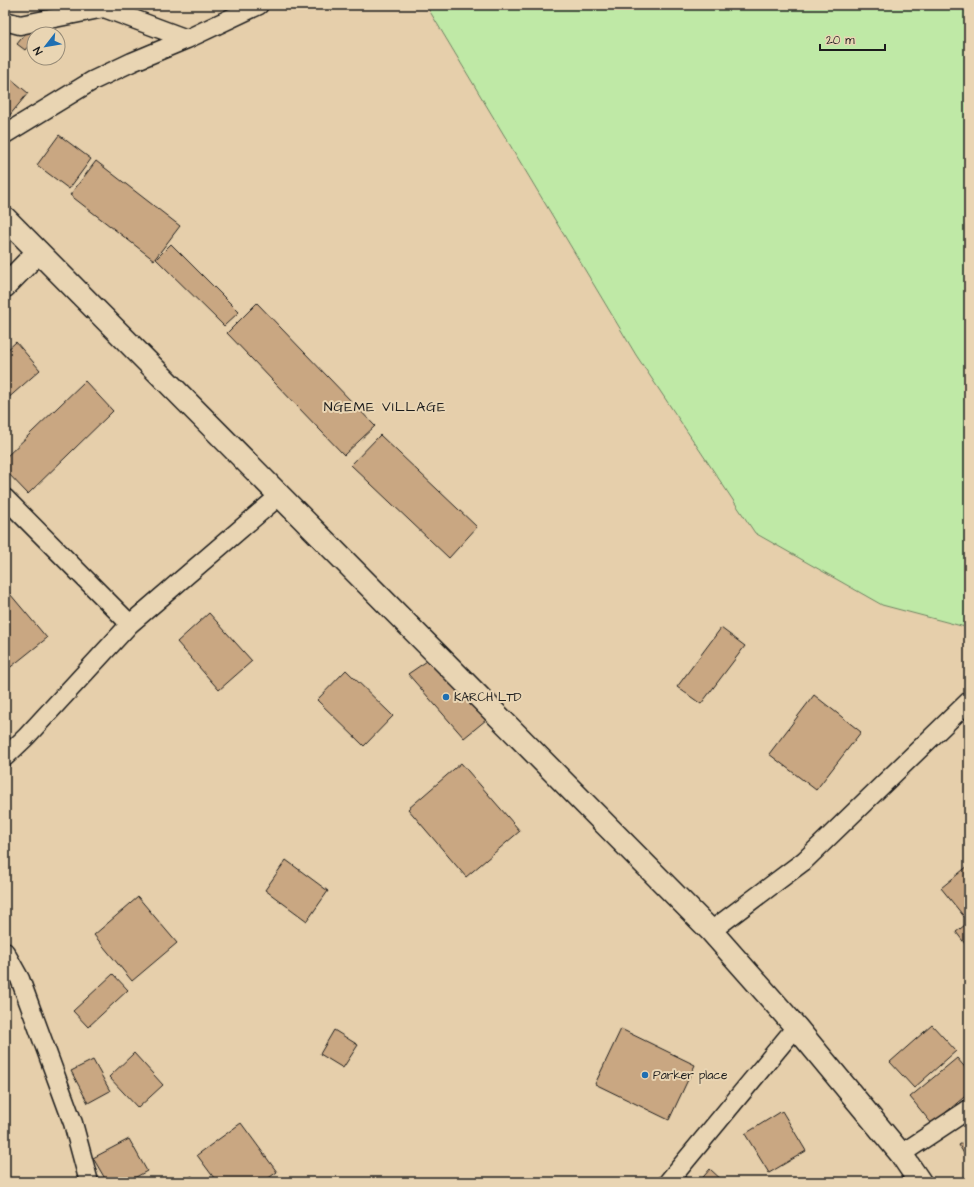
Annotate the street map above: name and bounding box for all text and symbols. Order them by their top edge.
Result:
north arrow [26,26,66,66]
scale bar [820,26,885,52]
text: 20 m [826,32,855,49]
text: N [30,44,46,58]
district label: NGEME VILLAGE [324,397,446,417]
place label: KARCH LTD [454,689,522,706]
marker: KARCH LTD [441,692,451,702]
place label: Parker place [653,1067,728,1084]
marker: Parker place [640,1070,650,1080]

